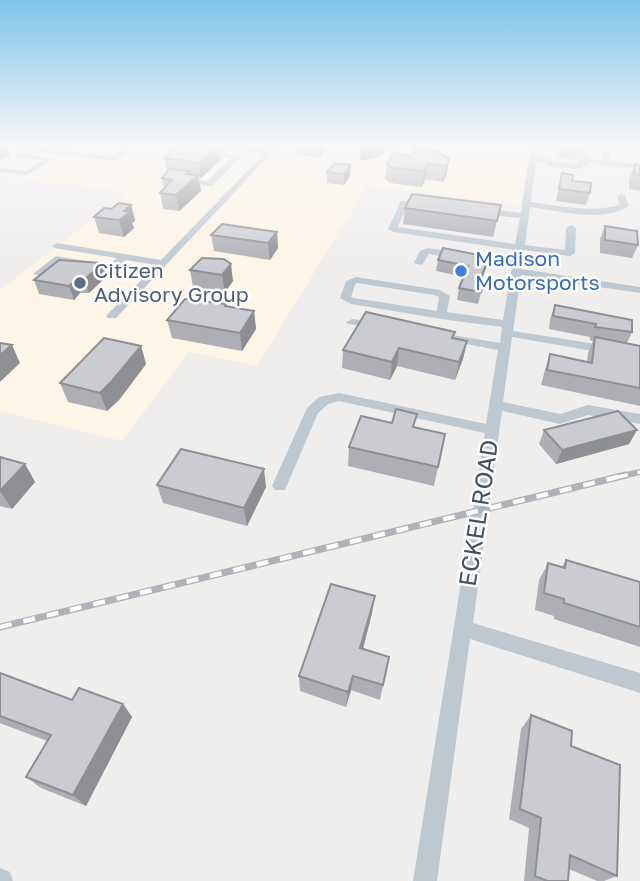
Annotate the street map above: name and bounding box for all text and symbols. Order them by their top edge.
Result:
place label: Madison Motorsports [475,245,600,295]
place label: Citizen Advisory Group [94,257,249,307]
marker: Madison Motorsports [453,263,469,279]
marker: Citizen Advisory Group [72,275,88,291]
street label: ECKEL ROAD [452,437,503,588]

